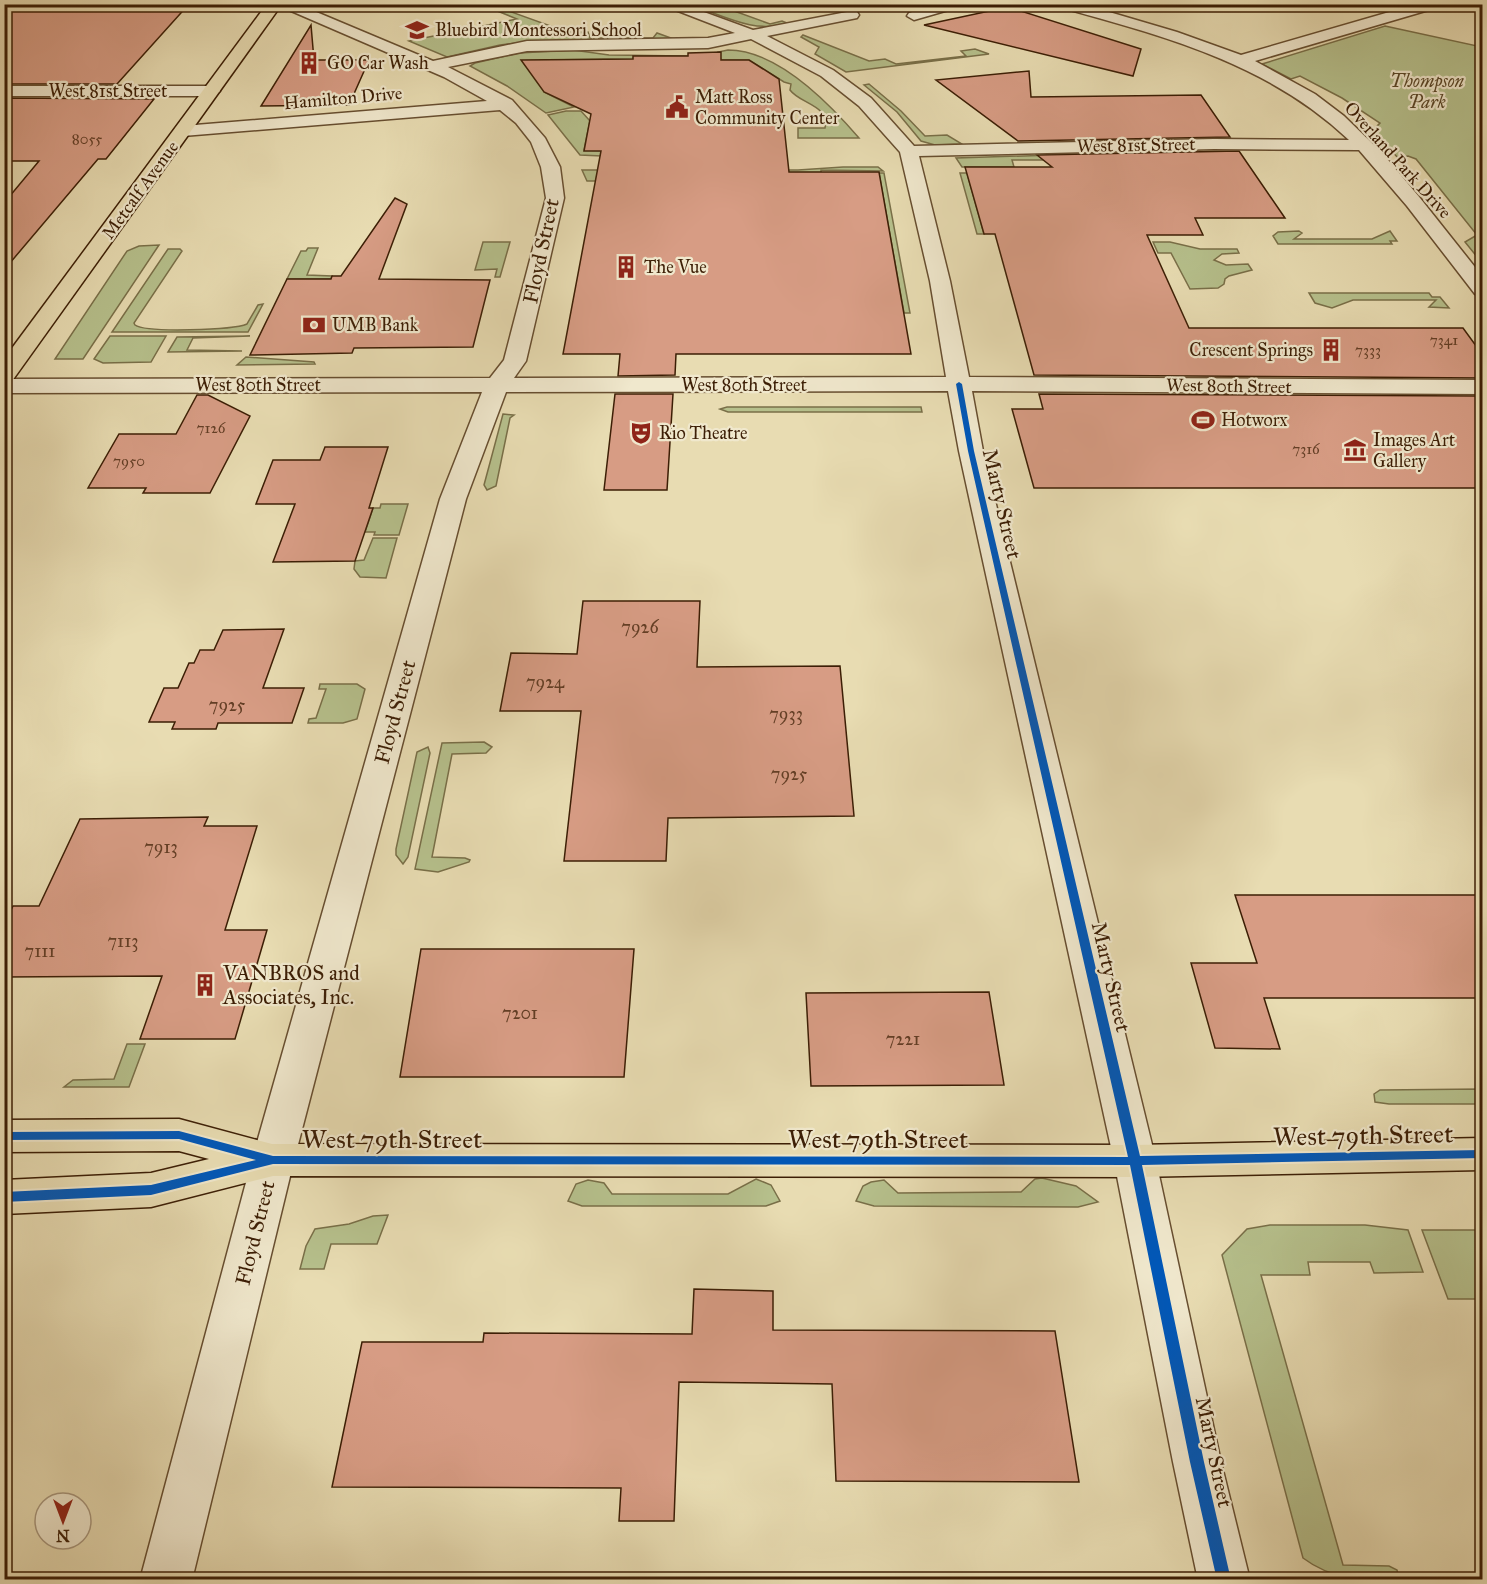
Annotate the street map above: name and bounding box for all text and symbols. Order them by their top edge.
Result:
school or university icon: Bluebird Montessori School [404,17,430,43]
place label: Bluebird Montessori School [435,19,642,41]
building icon: GO Car Wash [296,50,322,76]
place label: GO Car Wash [327,52,429,74]
park label: Thompson Park [1390,70,1465,113]
street label: West 81st Street [49,80,168,102]
street label: Hamilton Drive [283,82,403,114]
place label: Matt Ross Community Center [695,86,840,129]
public building icon: Matt Ross Community Center [664,94,690,120]
street label: Overland Park Drive [1340,97,1456,223]
house number: 8055 [72,130,102,148]
street label: West 81st Street [1076,133,1196,157]
street label: Metcalf Avenue [97,136,183,244]
street label: Floyd Street [517,196,565,306]
building icon: The Vue [613,254,639,280]
place label: The Vue [644,256,707,278]
bank icon: UMB Bank [301,312,327,338]
place label: UMB Bank [332,314,419,336]
house number: 7341 [1430,331,1458,349]
building icon: Crescent Springs [1318,337,1344,363]
place label: Crescent Springs [1189,339,1313,362]
house number: 7333 [1355,341,1381,359]
street label: West 80th Street [195,374,321,396]
street label: West 80th Street [681,374,807,396]
street label: West 80th Street [1166,374,1293,398]
sports icon: Hotworx [1190,407,1216,433]
place label: Hotworx [1221,409,1288,431]
house number: 7126 [196,419,227,437]
theatre icon: Rio Theatre [628,420,654,446]
place label: Rio Theatre [659,422,748,444]
place label: Images Art Gallery [1373,429,1456,472]
museum icon: Images Art Gallery [1342,437,1368,463]
house number: 7316 [1292,440,1321,458]
street label: Marty Street [977,446,1027,562]
house number: 7950 [113,452,145,470]
house number: 7926 [621,616,659,638]
street label: Floyd Street [369,657,422,767]
house number: 7924 [526,671,565,693]
house number: 7925 [209,694,246,716]
house number: 7933 [769,703,803,725]
house number: 7925 [771,763,808,785]
house number: 7913 [144,836,178,858]
street label: Marty Street [1086,919,1136,1035]
house number: 7113 [107,930,139,952]
house number: 7111 [25,940,55,962]
place label: VANBROS and Associates, Inc. [222,960,360,1010]
building icon: VANBROS and Associates, Inc. [192,972,218,998]
house number: 7201 [502,1002,538,1024]
house number: 7221 [886,1028,920,1050]
street label: West 79th Street [1273,1117,1453,1153]
street label: West 79th Street [302,1123,482,1155]
street label: West 79th Street [788,1123,968,1155]
street label: Floyd Street [229,1178,281,1288]
street label: Marty Street [1190,1394,1239,1510]
north arrow [33,1491,93,1551]
text: N [56,1526,70,1545]

